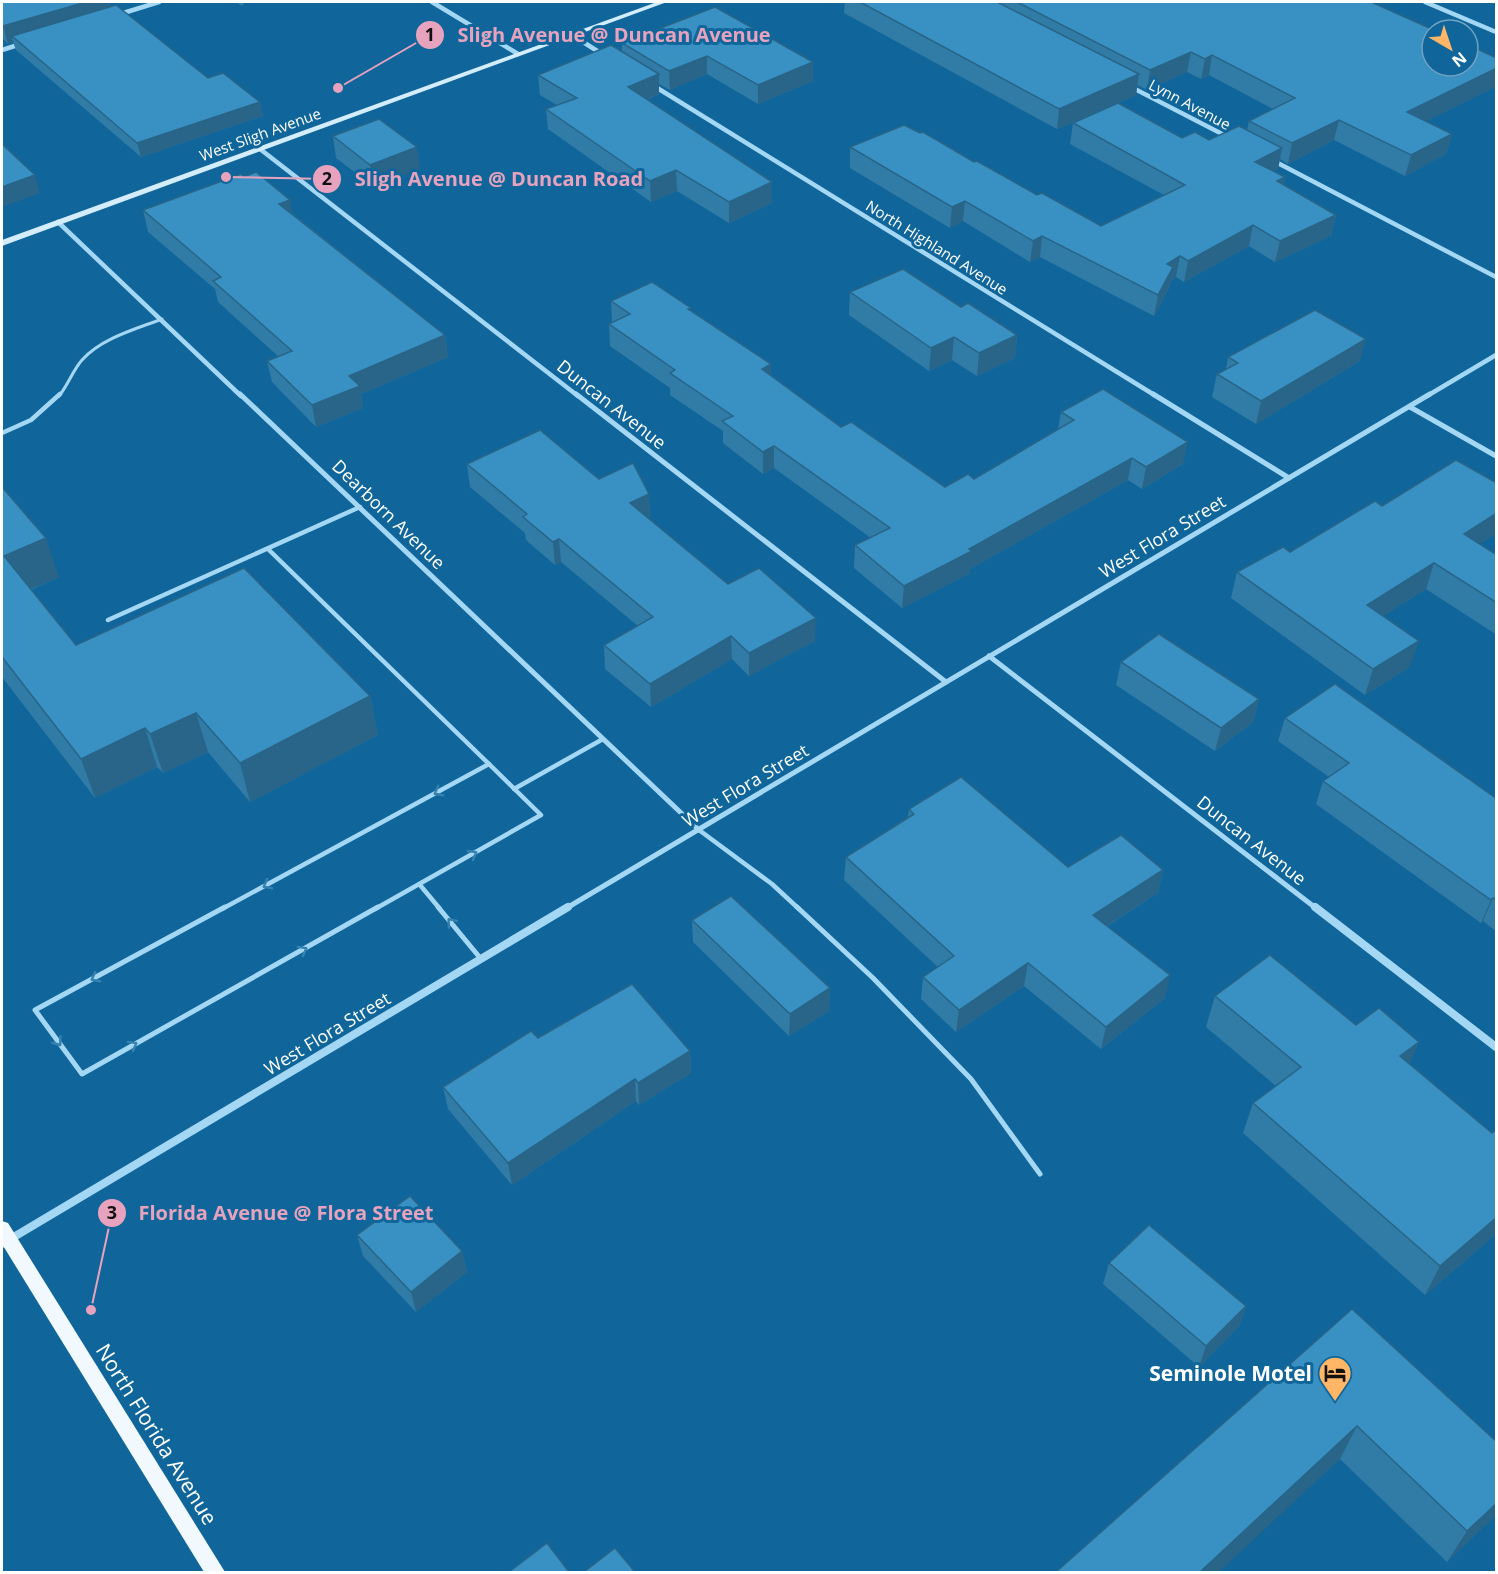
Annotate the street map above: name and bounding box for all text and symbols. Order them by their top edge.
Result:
callout: Sligh Avenue @ Duncan Avenue [415,16,783,54]
north arrow [1420,18,1480,78]
text: Sligh Avenue @ Duncan Avenue [457,21,771,48]
text: 1 [425,22,435,46]
text: N [1447,47,1471,72]
street label: Lynn Avenue [1146,74,1234,134]
street label: West Sligh Avenue [196,103,324,165]
callout: Sligh Avenue @ Duncan Road [312,160,655,198]
text: Sligh Avenue @ Duncan Road [355,165,643,192]
text: 2 [322,166,332,190]
street label: North Highland Avenue [862,195,1012,299]
street label: Duncan Avenue [553,354,671,454]
street label: Dearborn Avenue [327,454,451,574]
street label: West Flora Street [1094,489,1230,583]
street label: West Flora Street [677,738,813,832]
one-way arrow [434,785,444,796]
street label: Duncan Avenue [1193,790,1311,890]
one-way arrow [467,850,477,862]
one-way arrow [263,878,273,889]
one-way arrow [447,918,458,929]
one-way arrow [297,946,307,957]
one-way arrow [91,971,101,982]
street label: West Flora Street [259,986,395,1080]
one-way arrow [51,1035,62,1046]
one-way arrow [127,1041,137,1052]
callout: Florida Avenue @ Flora Street [97,1194,446,1232]
text: Florida Avenue @ Flora Street [139,1199,434,1226]
text: 3 [107,1200,117,1224]
street label: North Florida Avenue [90,1338,224,1530]
hotel icon: Seminole Motel [1317,1355,1353,1402]
place label: Seminole Motel [1149,1359,1312,1387]

